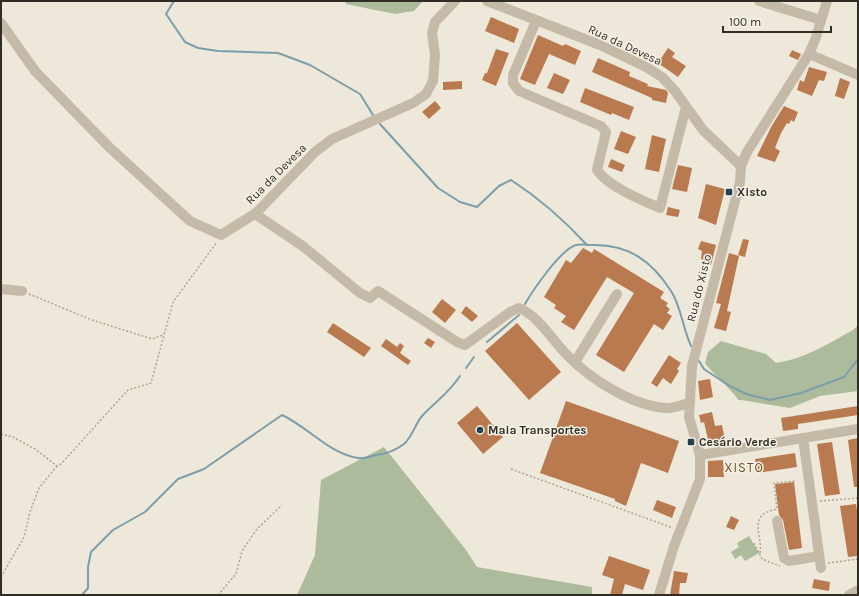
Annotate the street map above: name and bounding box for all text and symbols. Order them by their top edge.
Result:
scale bar [723,8,831,34]
text: 100 m [729,15,761,29]
street label: Rua da Devesa [586,22,664,68]
street label: Rua da Devesa [243,141,309,207]
place label: Xisto [737,185,767,199]
marker: Xisto [724,187,734,197]
street label: Rua do Xisto [684,253,714,323]
place label: Maia Transportes [488,423,587,437]
marker: Maia Transportes [475,425,485,435]
place label: Cesário Verde [699,435,776,449]
marker: Cesário Verde [686,437,696,447]
district label: XISTO [724,460,764,475]

